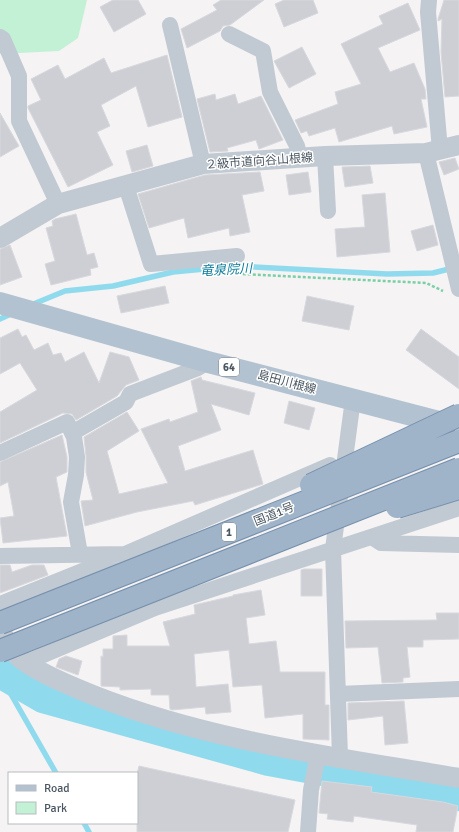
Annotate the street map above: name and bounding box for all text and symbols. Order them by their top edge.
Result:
street label: ２級市道向谷山根線 [205,150,313,173]
water label: 竜泉院川 [200,261,254,279]
road number: 64 [219,358,239,376]
street label: 島田川根線 [256,367,318,397]
street label: 国道1号 [252,500,297,529]
road number: 1 [222,523,236,541]
legend [8,772,138,824]
text: Road [44,781,70,796]
text: Park [44,801,67,816]

